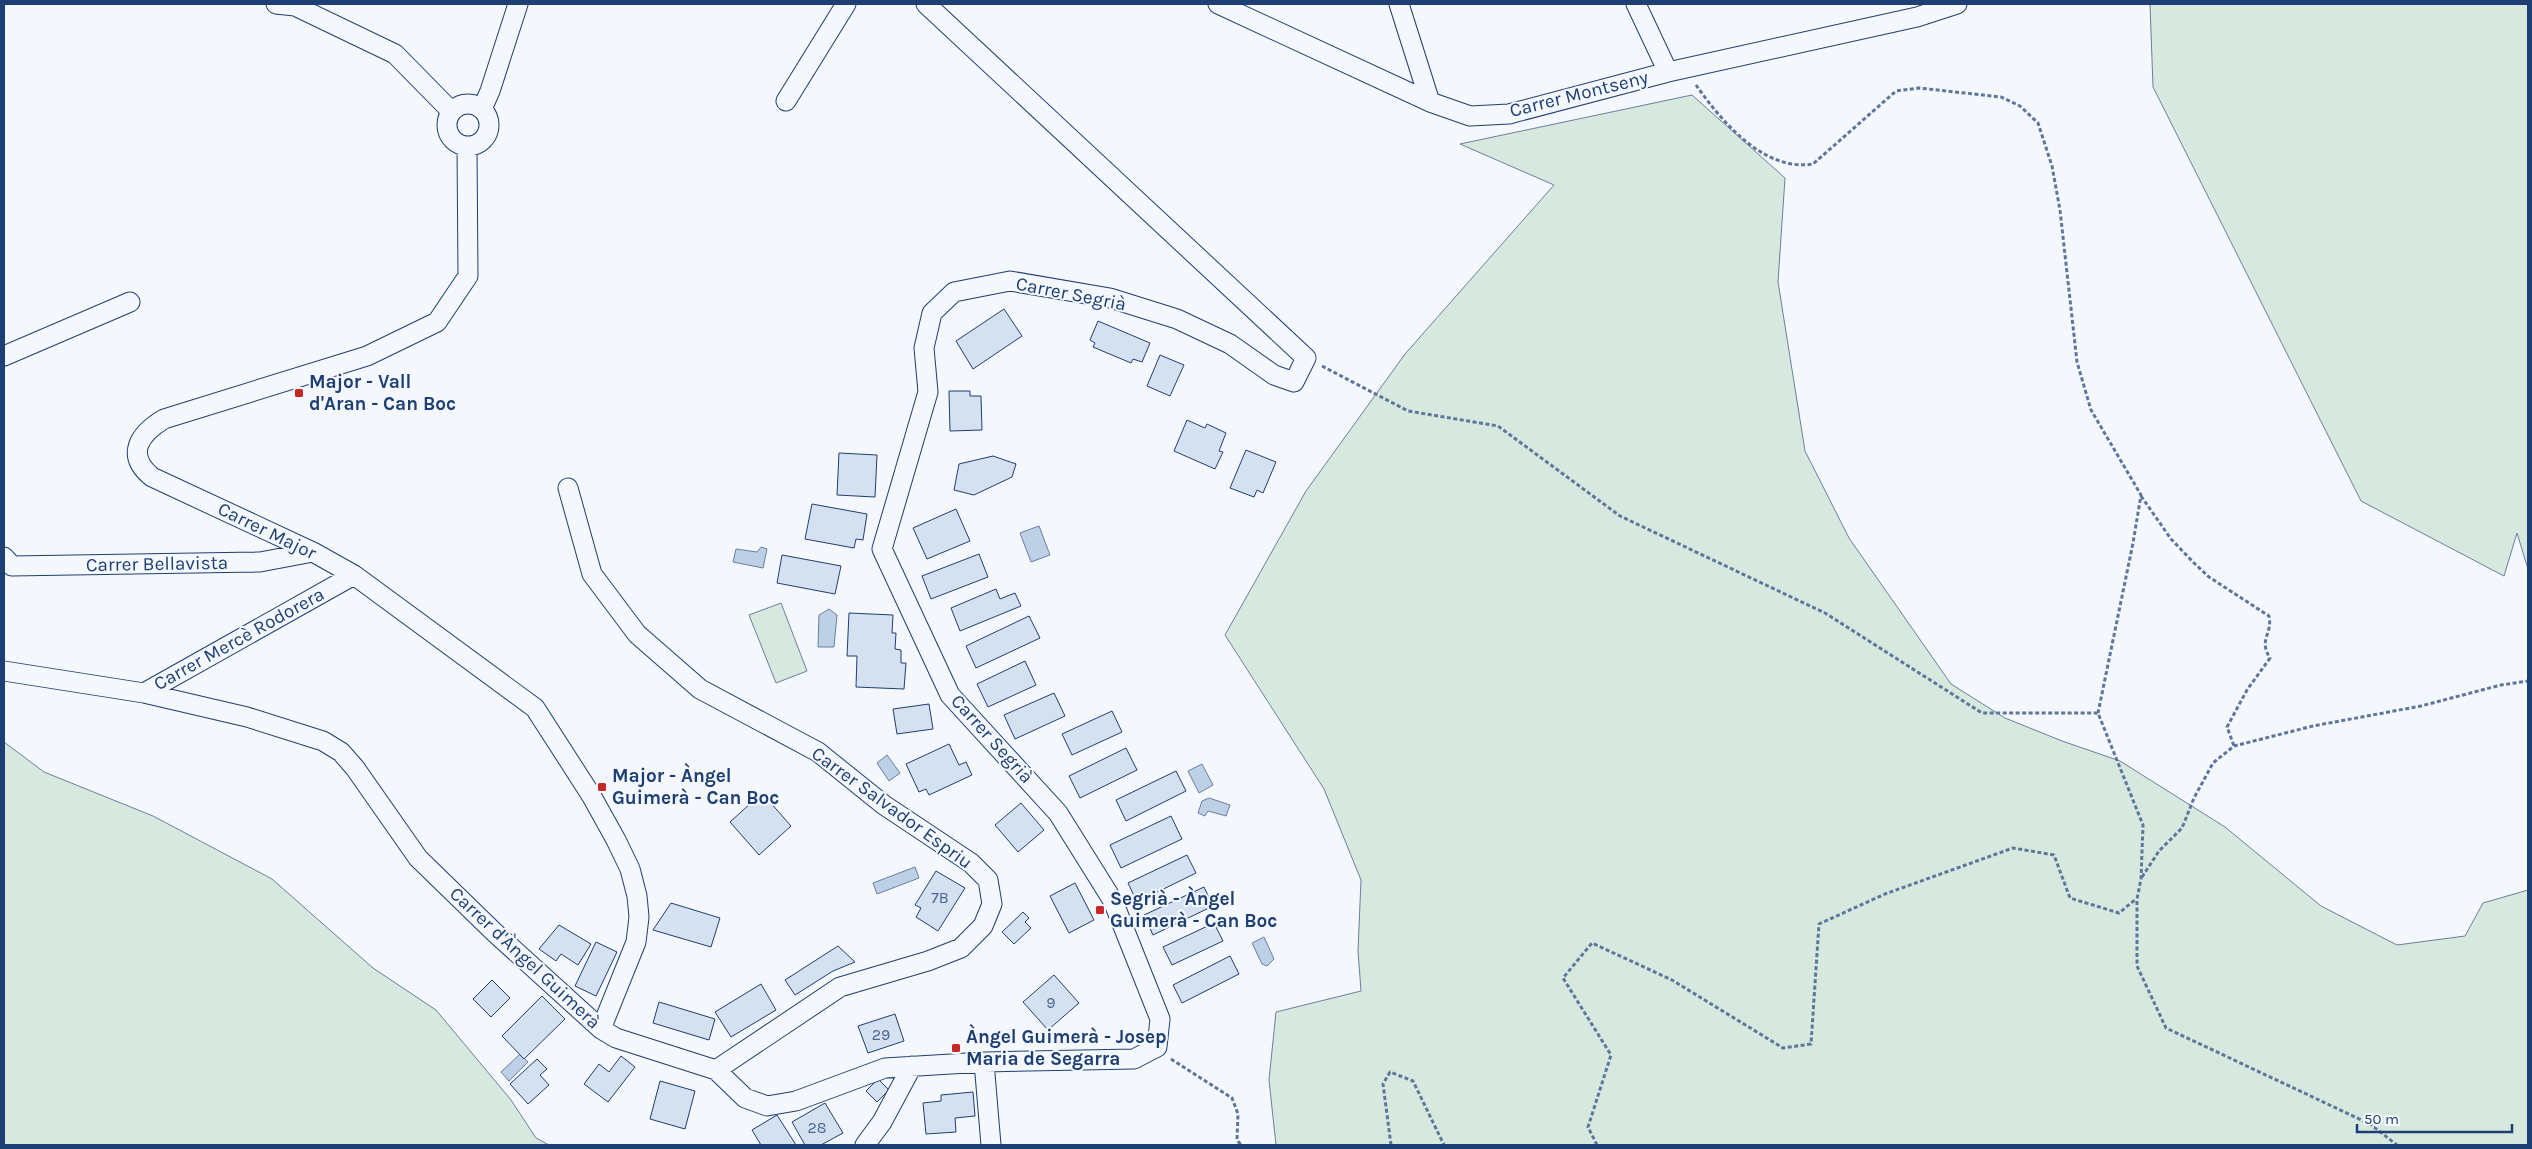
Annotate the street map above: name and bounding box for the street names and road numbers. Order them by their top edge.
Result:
street label: Carrer Montseny [1507,66,1651,122]
street label: Carrer Segrià [1014,273,1128,315]
street label: Carrer Major [214,498,320,564]
street label: Carrer Bellavista [86,552,228,576]
street label: Carrer Mercè Rodorera [150,583,328,695]
street label: Carrer Segrià [946,690,1038,788]
street label: Carrer Salvador Espriu [807,742,977,874]
street label: Carrer d'Àngel Guimerà [445,882,606,1033]

